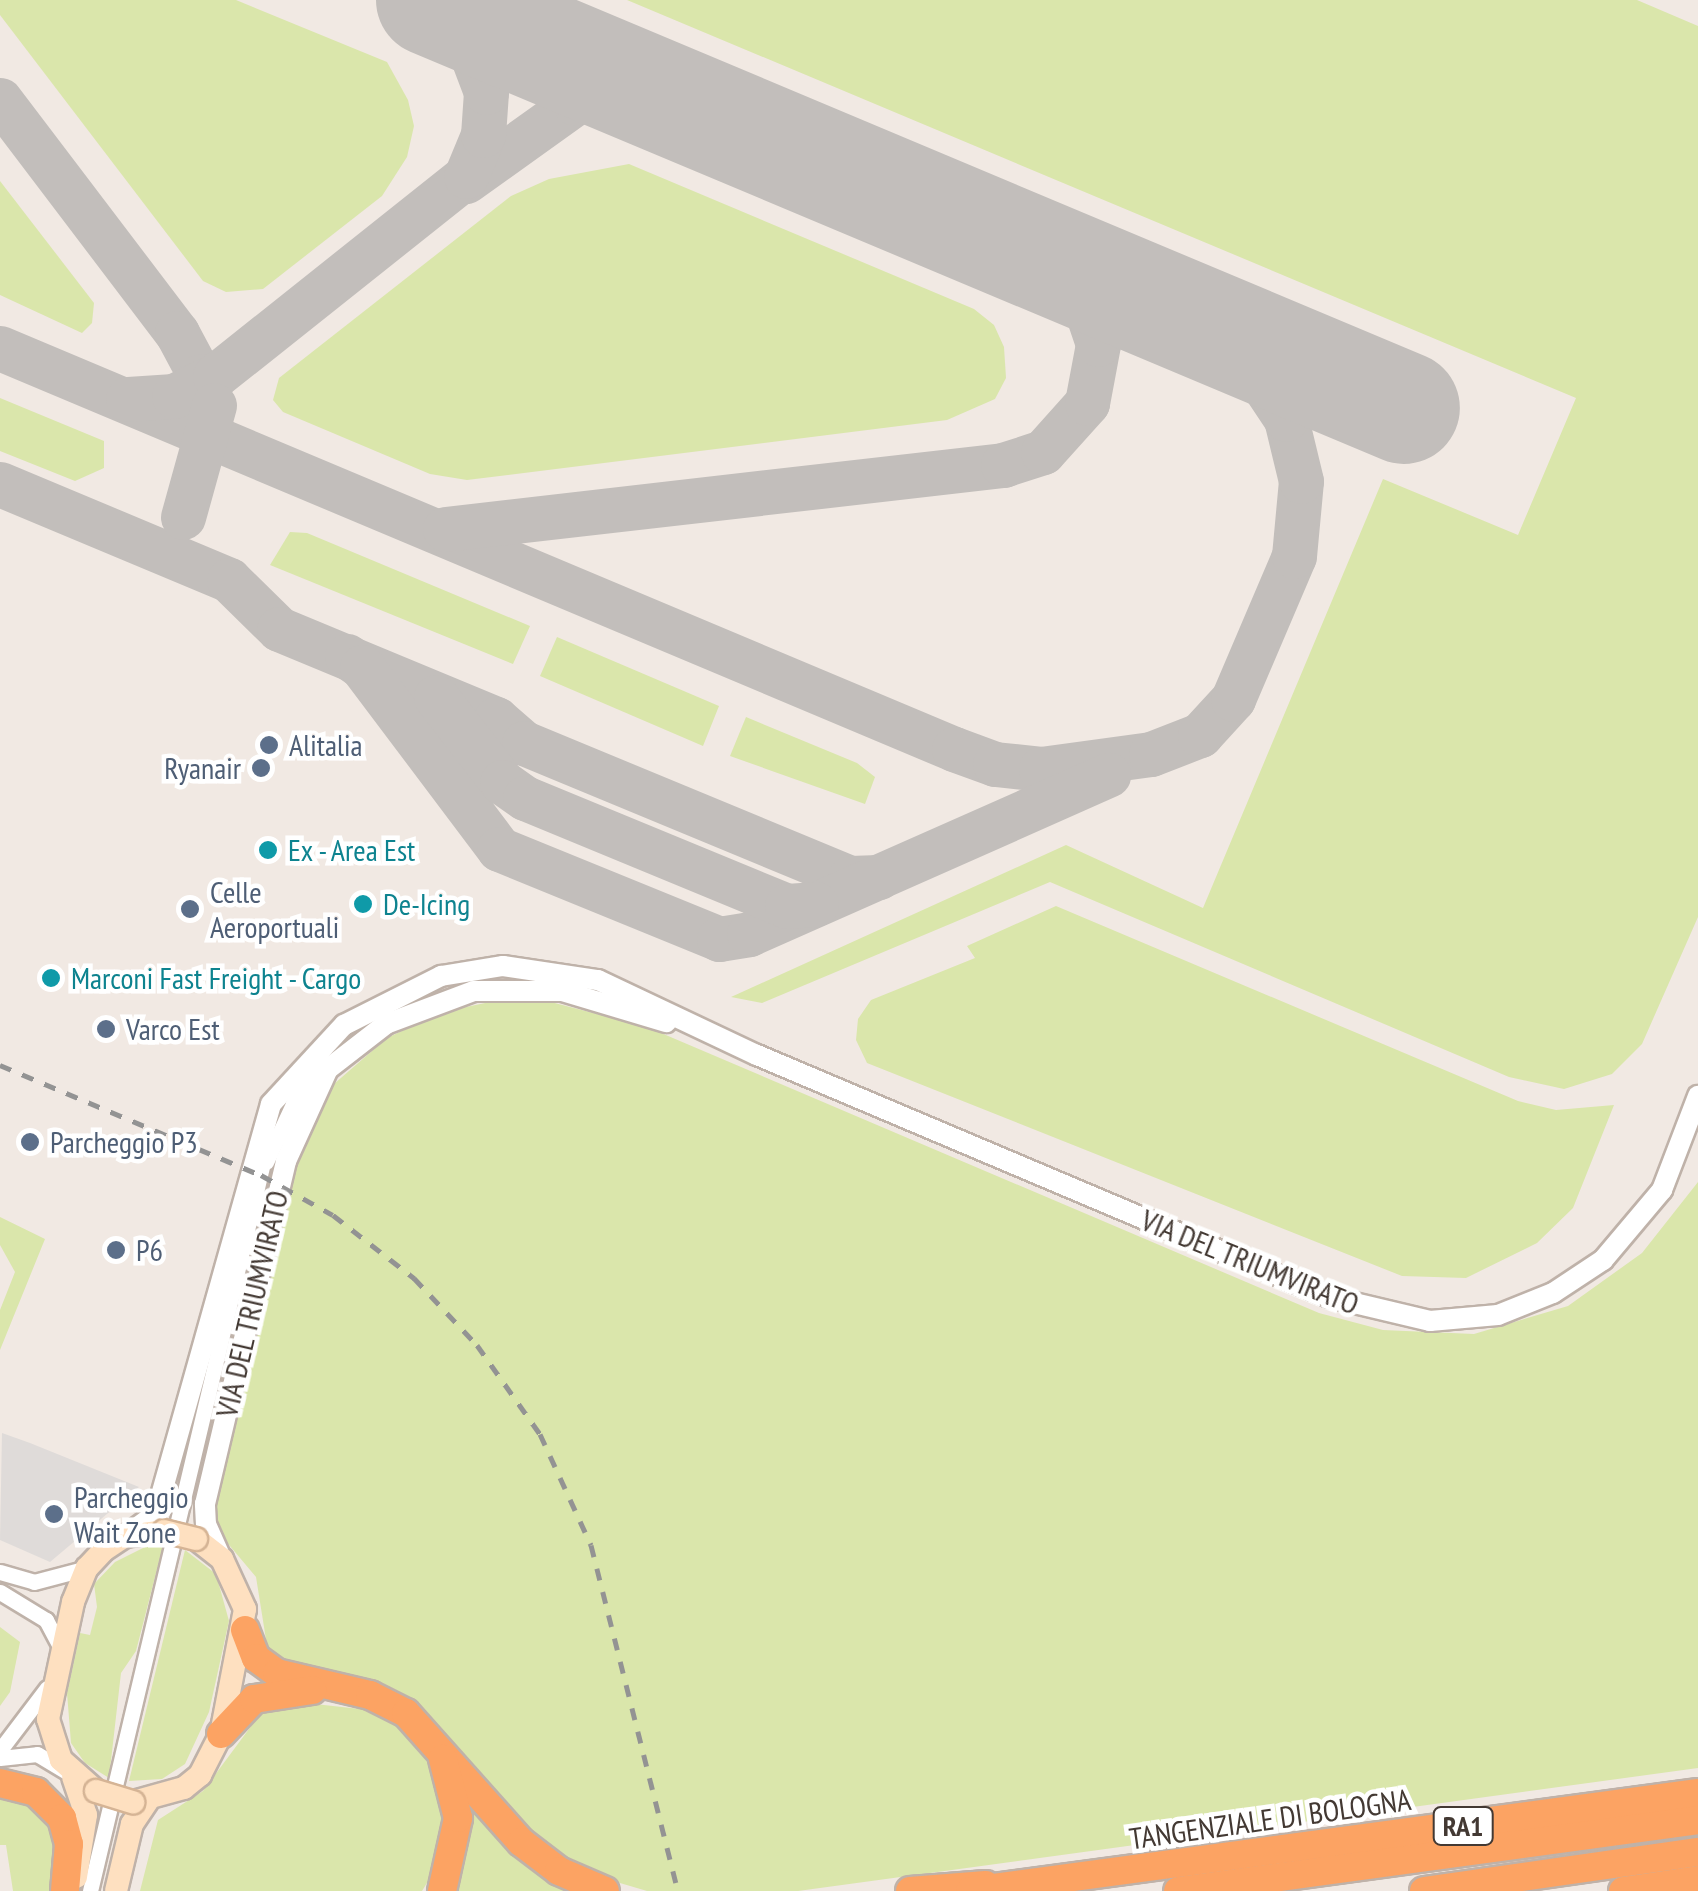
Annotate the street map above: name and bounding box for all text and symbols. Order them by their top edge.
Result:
place label: Alitalia [289,727,362,763]
marker: Alitalia [258,734,280,756]
place label: Ryanair [164,750,241,786]
marker: Ryanair [250,757,272,779]
place label: Ex - Area Est [288,832,419,868]
marker: Ex - Area Est [257,839,279,861]
place label: Celle Aeroportuali [210,874,339,944]
place label: De-Icing [383,886,470,922]
marker: De-Icing [352,893,374,915]
marker: Celle Aeroportuali [179,898,201,920]
place label: Marconi Fast Freight - Cargo [71,960,363,996]
marker: Marconi Fast Freight - Cargo [40,967,62,989]
place label: Varco Est [126,1011,220,1047]
marker: Varco Est [95,1018,117,1040]
place label: Parcheggio P3 [50,1124,198,1160]
marker: Parcheggio P3 [19,1131,41,1153]
street label: VIA DEL TRIUMVIRATO [208,1186,296,1422]
street label: VIA DEL TRIUMVIRATO [1135,1201,1365,1323]
place label: P6 [136,1232,163,1268]
marker: P6 [105,1239,127,1261]
place label: Parcheggio Wait Zone [74,1479,188,1550]
marker: Parcheggio Wait Zone [43,1503,65,1525]
street label: TANGENZIALE DI BOLOGNA [1127,1781,1413,1857]
road number: RA1 [1430,1803,1496,1849]

